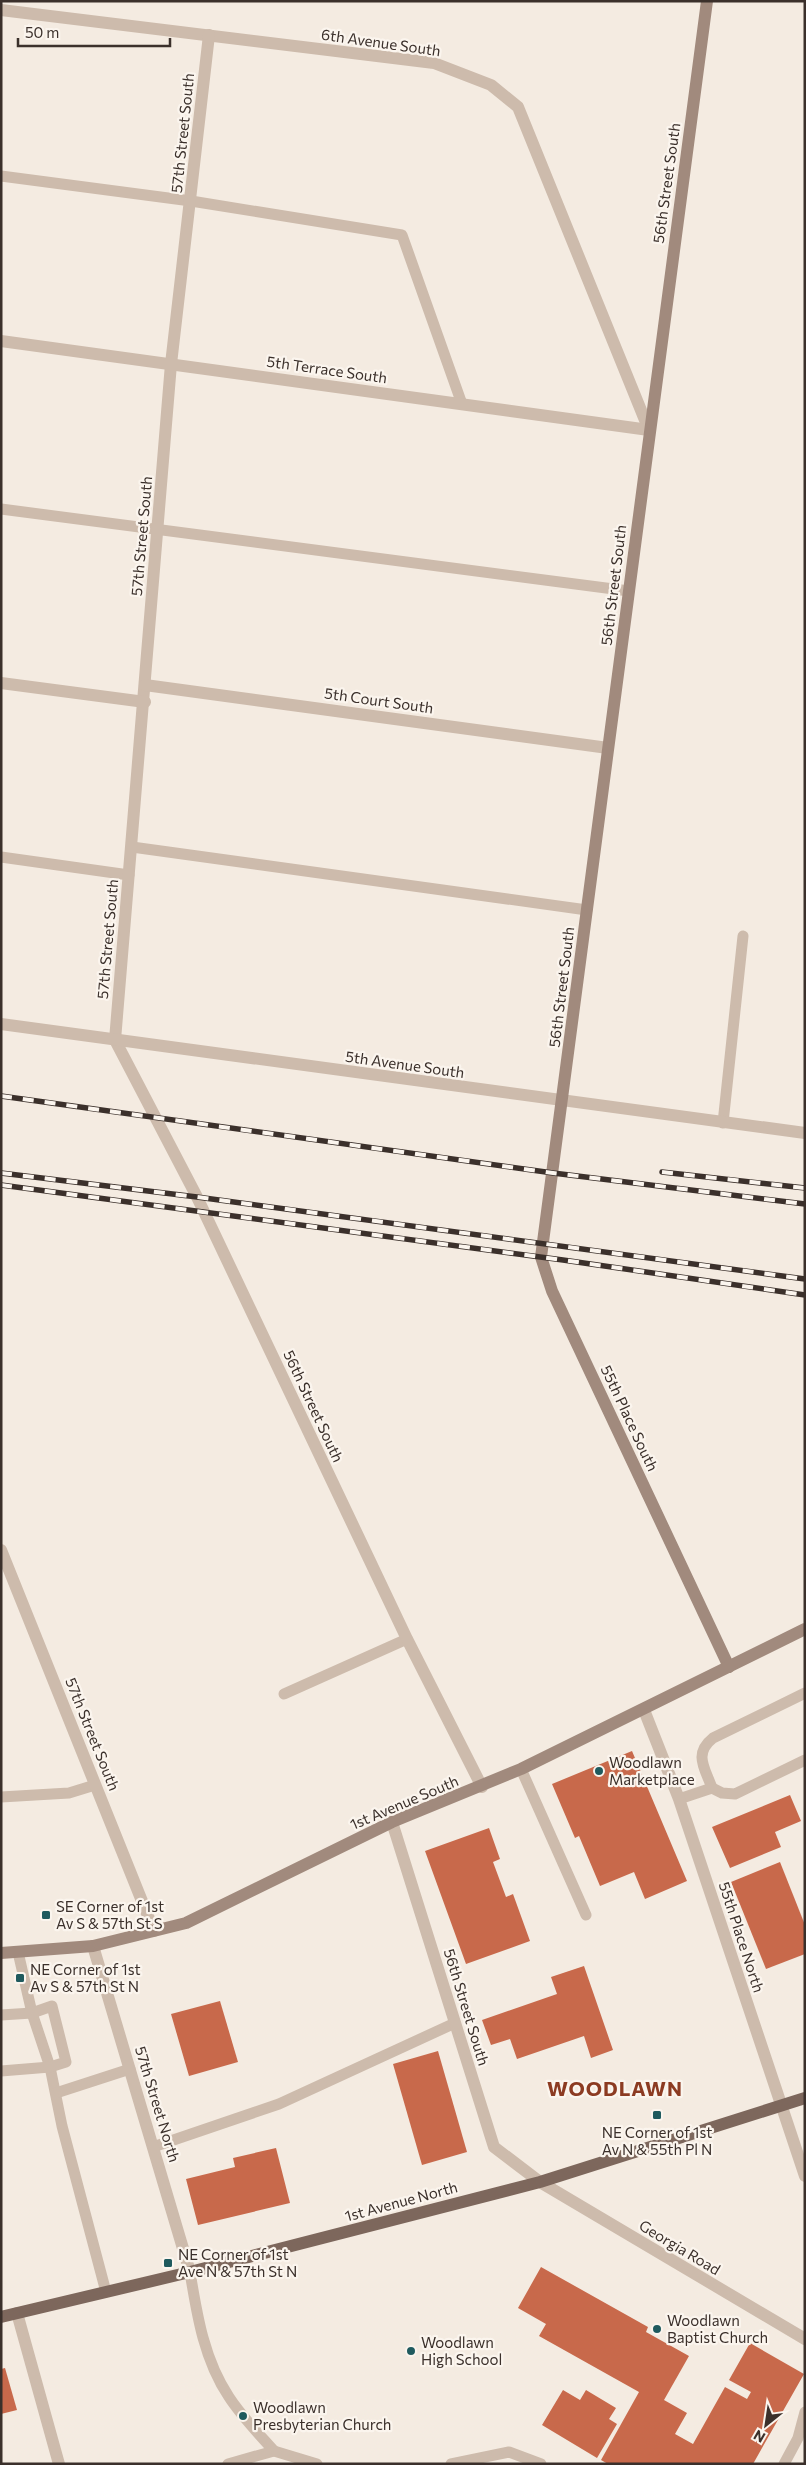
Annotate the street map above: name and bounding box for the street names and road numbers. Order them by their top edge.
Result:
street label: 6th Avenue South [320,25,442,59]
street label: 57th Street South [167,72,197,194]
street label: 56th Street South [649,122,683,244]
street label: 5th Terrace South [266,352,388,386]
street label: 57th Street South [127,475,155,597]
street label: 56th Street South [597,524,629,646]
street label: 5th Court South [323,683,435,717]
street label: 57th Street South [93,878,121,1000]
street label: 56th Street South [545,926,577,1048]
street label: 5th Avenue South [344,1047,466,1081]
street label: 56th Street South [280,1347,348,1465]
street label: 55th Place South [598,1362,662,1474]
street label: 57th Street South [62,1675,124,1793]
street label: 1st Avenue South [347,1771,461,1833]
street label: 55th Place North [716,1879,768,1995]
street label: 56th Street South [441,1946,493,2068]
street label: 57th Street North [132,2044,184,2164]
street label: 1st Avenue North [343,2177,459,2225]
street label: Georgia Road [636,2216,724,2278]

